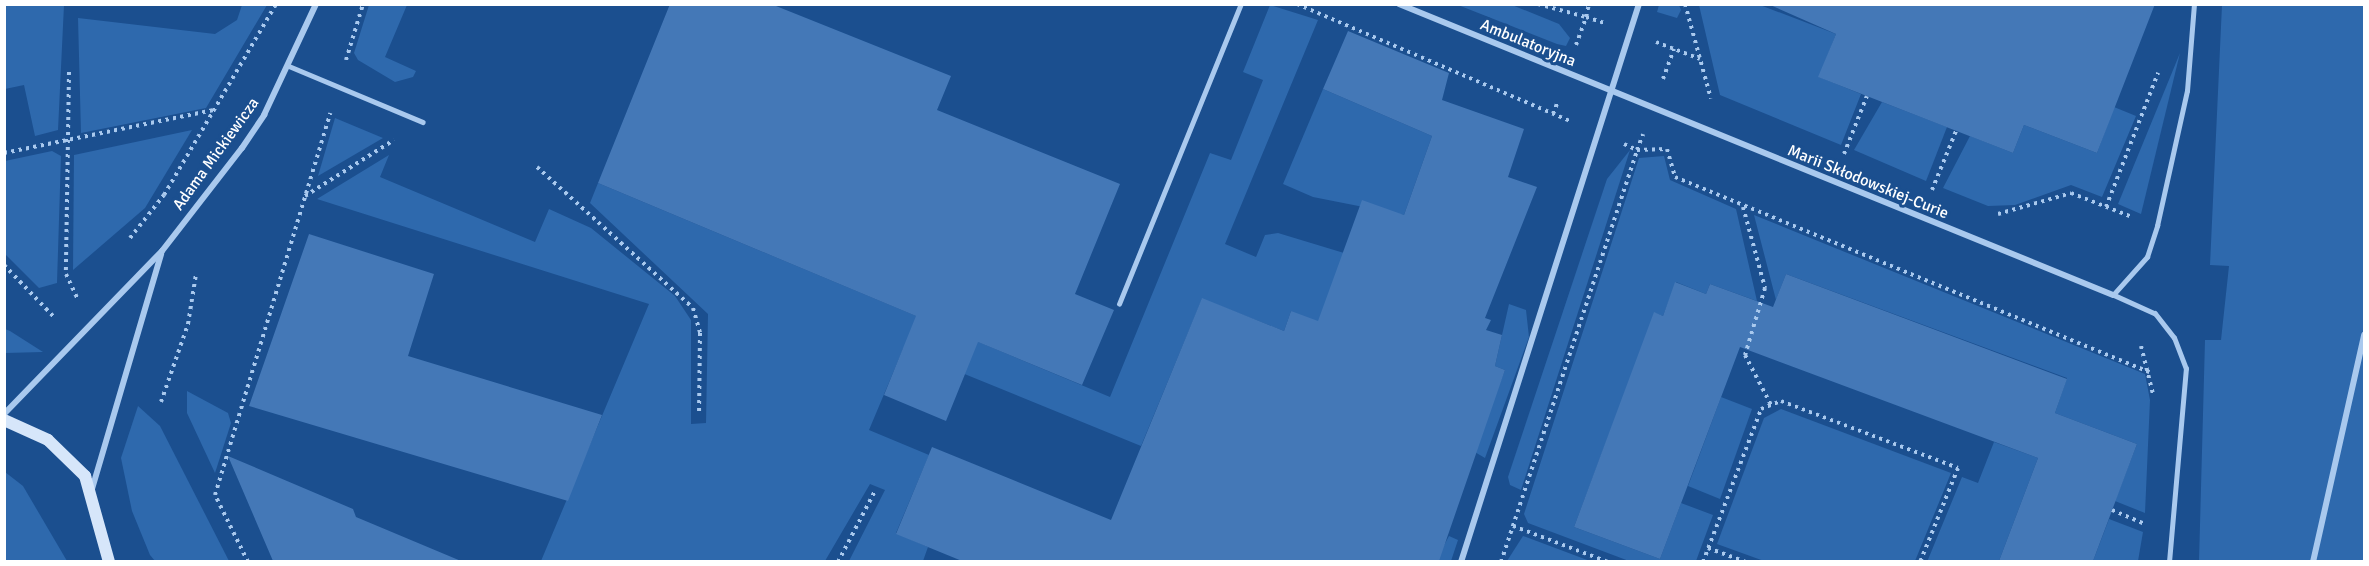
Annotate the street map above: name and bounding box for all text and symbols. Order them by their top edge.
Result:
street label: Ambulatoryjna [1477,15,1579,71]
street label: Adama Mickiewicza [169,94,263,214]
street label: Marii Skłodowskiej-Curie [1785,141,1951,223]

